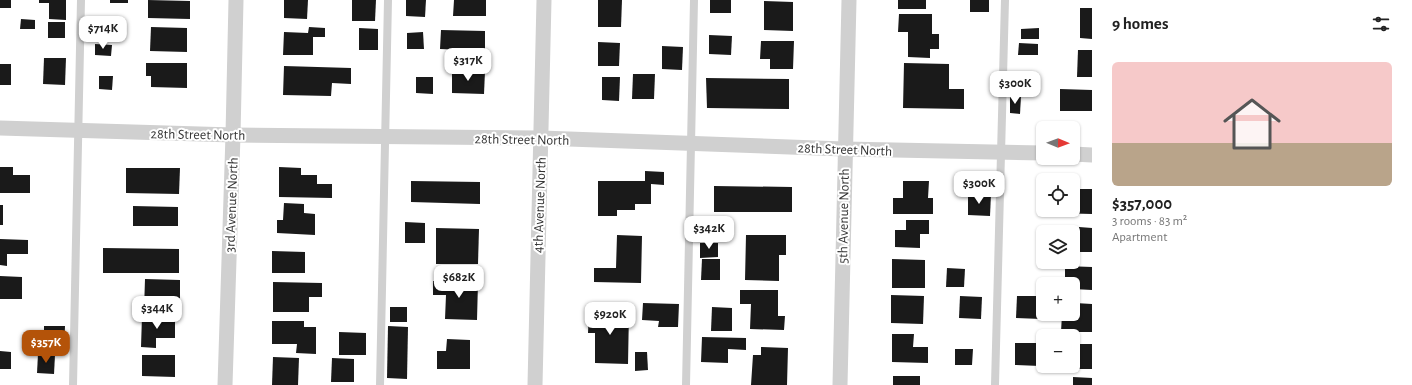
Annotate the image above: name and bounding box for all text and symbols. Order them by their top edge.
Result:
icon: filters [1370,13,1392,35]
text: 9 homes [1112,15,1168,32]
pin: $714K [75,16,131,50]
text: $714K [88,22,118,35]
pin: $317K [440,48,496,82]
text: $317K [453,54,483,67]
pin: $300K [987,71,1043,105]
text: $300K [999,77,1031,90]
icon: home [1216,88,1288,160]
north arrow [1036,121,1080,165]
map controls [1036,121,1080,373]
street label: 28th Street North [151,127,245,143]
street label: 28th Street North [475,132,569,148]
street label: 28th Street North [797,141,892,159]
street label: 3rd Avenue North [223,157,241,253]
street label: 4th Avenue North [531,157,549,253]
street label: 5th Avenue North [836,168,852,264]
pin: $300K [951,171,1007,205]
button: locate [1036,173,1080,217]
text: $300K [963,177,995,190]
text: $357,000 [1112,195,1172,212]
text: 3 rooms · 83 m² [1112,215,1187,228]
pin: $342K [681,216,737,250]
text: $342K [693,222,725,235]
button: layers [1036,225,1080,269]
text: Apartment [1112,231,1167,244]
pin: $682K [431,265,487,299]
text: $682K [443,271,475,284]
button: + [1036,277,1080,321]
pin: $344K [129,296,185,330]
text: $344K [141,302,173,315]
pin: $920K [582,302,638,336]
text: $920K [594,308,626,321]
button: − [1036,329,1080,373]
pin: $357K [18,330,74,364]
text: $357K [31,336,61,349]

